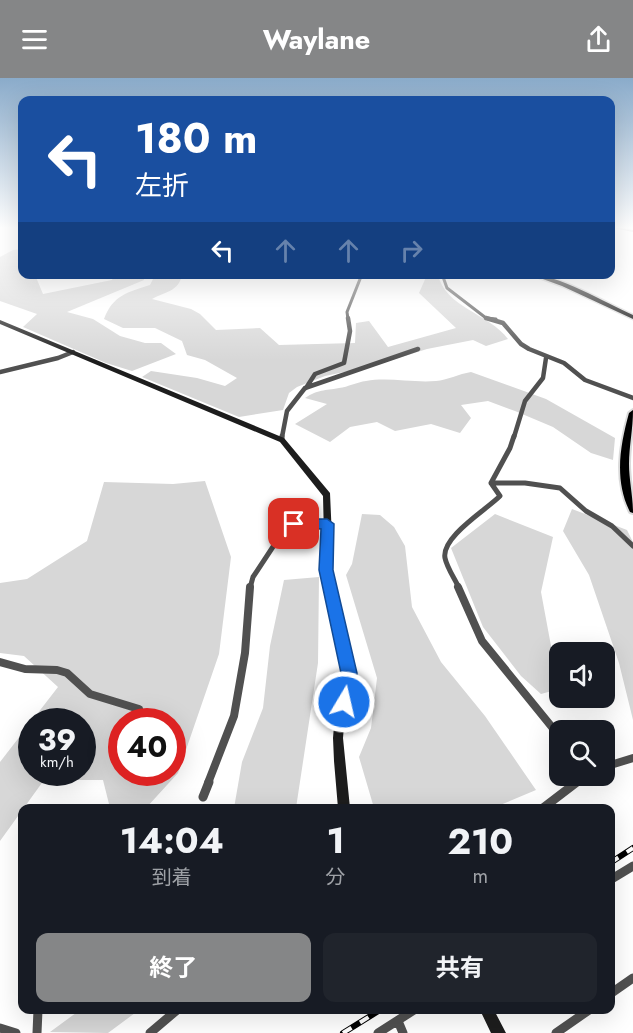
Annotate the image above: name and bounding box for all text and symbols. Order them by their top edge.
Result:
text: Waylane [263,20,370,59]
icon: menu [18,23,51,56]
icon: share [582,23,615,56]
text: 180 m [135,108,258,169]
icon: left [36,120,114,198]
text: 左折 [135,166,189,205]
icon: left [206,234,239,267]
icon: ahead [269,234,302,267]
icon: ahead [332,234,365,267]
icon: right [395,234,428,267]
pin [268,498,319,549]
icon: arrive [277,507,310,540]
map controls [549,642,615,786]
button: sound [549,642,615,708]
position arrow [312,670,376,734]
speed limit sign: 40 [108,708,186,786]
text: 39 [38,718,76,761]
button: search [549,720,615,786]
text: km/h [40,751,74,773]
text: 14:04 [120,814,224,866]
text: 1 [326,814,345,866]
text: 210 [447,815,513,867]
text: m [472,862,488,891]
text: 到着 [152,863,192,892]
text: 分 [326,863,346,892]
button: 終了 [36,933,311,1002]
button: 共有 [323,933,597,1002]

